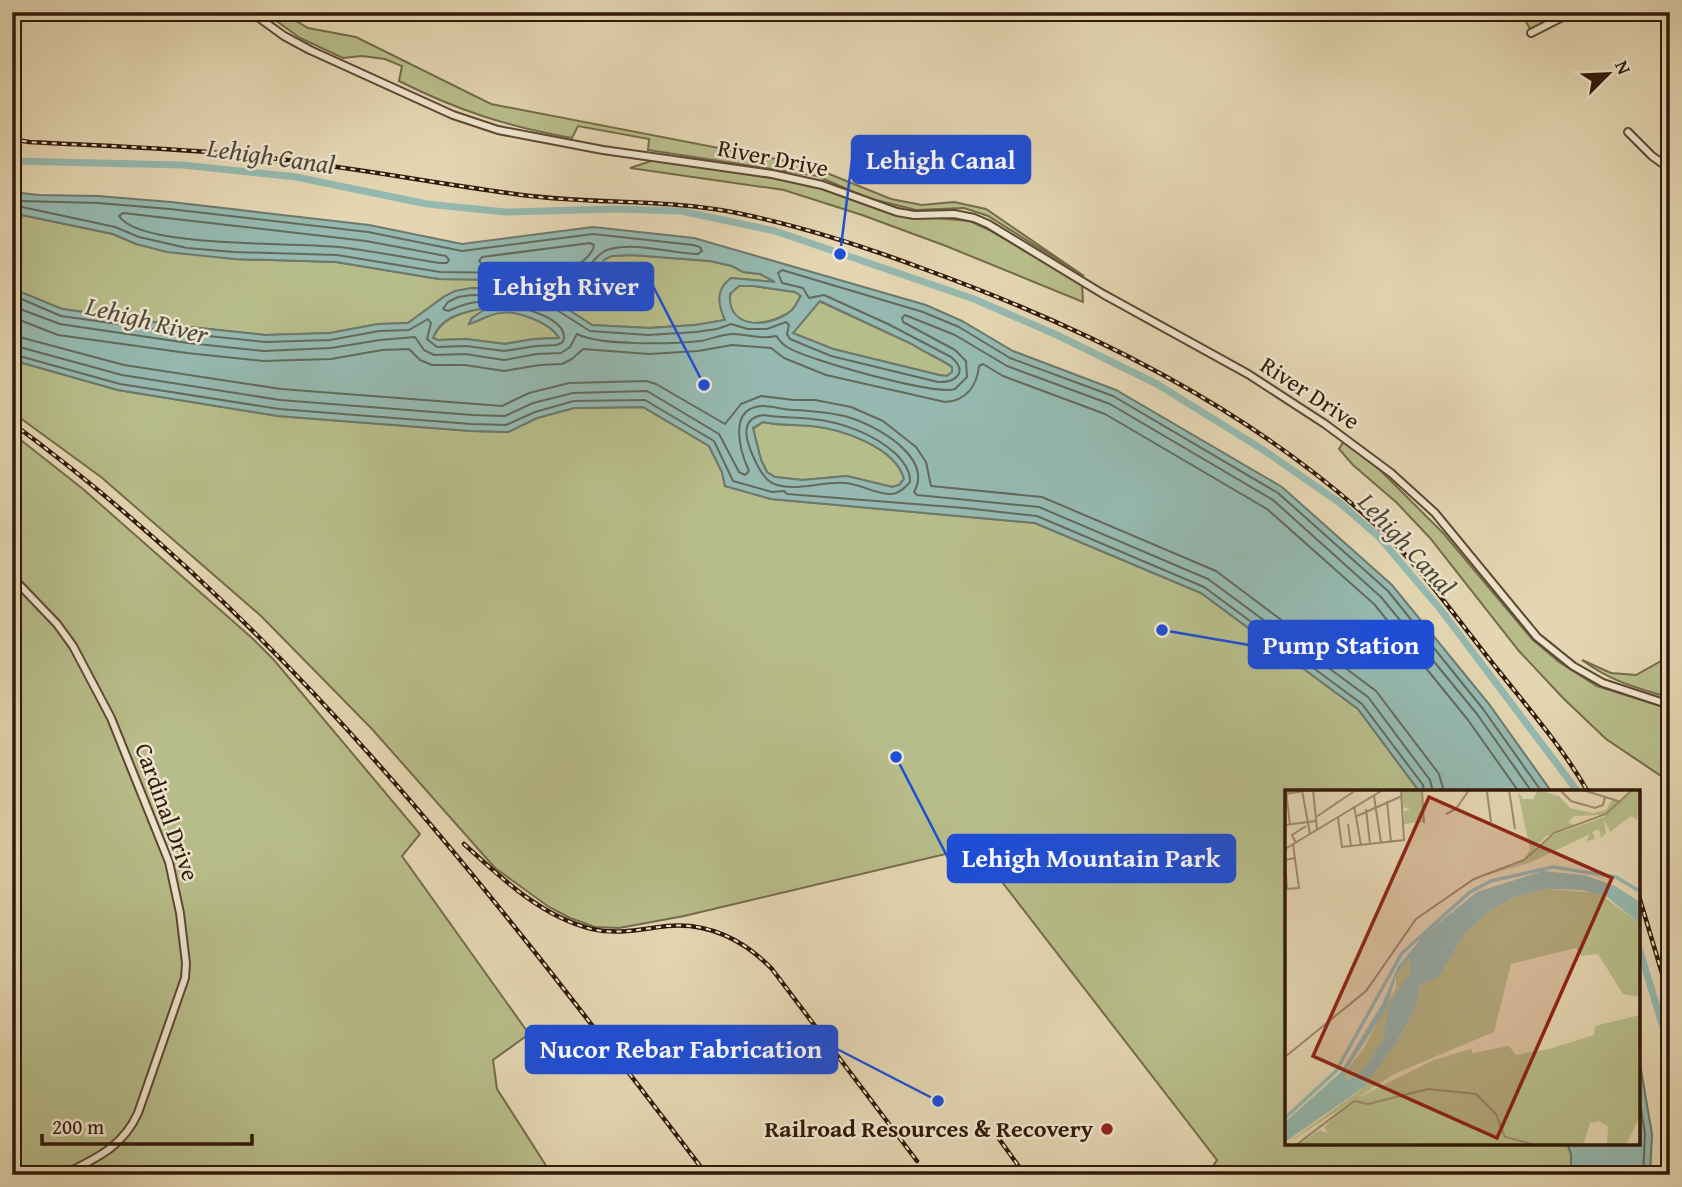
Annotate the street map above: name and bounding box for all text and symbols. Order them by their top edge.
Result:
north arrow [1574,38,1644,108]
text: N [1608,56,1639,79]
water label: Lehigh Canal [204,127,337,184]
street label: River Drive [715,130,832,185]
callout: Lehigh Canal [852,136,1030,183]
text: Lehigh Canal [866,140,1016,179]
callout: Lehigh River [479,263,653,310]
text: Lehigh River [493,266,639,305]
water label: Lehigh River [81,285,214,354]
street label: River Drive [1254,347,1367,438]
water label: Lehigh Canal [1349,483,1465,604]
callout: Pump Station [1249,621,1433,668]
text: Pump Station [1263,625,1420,664]
street label: Cardinal Drive [126,738,209,886]
inset map [1285,790,1640,1145]
callout: Lehigh Mountain Park [948,835,1235,882]
text: Lehigh Mountain Park [962,838,1220,877]
callout: Nucor Rebar Fabrication [526,1026,837,1073]
text: Nucor Rebar Fabrication [540,1029,823,1068]
scale bar [42,1103,252,1147]
text: 200 m [52,1111,104,1142]
place label: Railroad Resources & Recovery [765,1111,1094,1146]
marker: Railroad Resources & Recovery [1099,1121,1115,1137]

